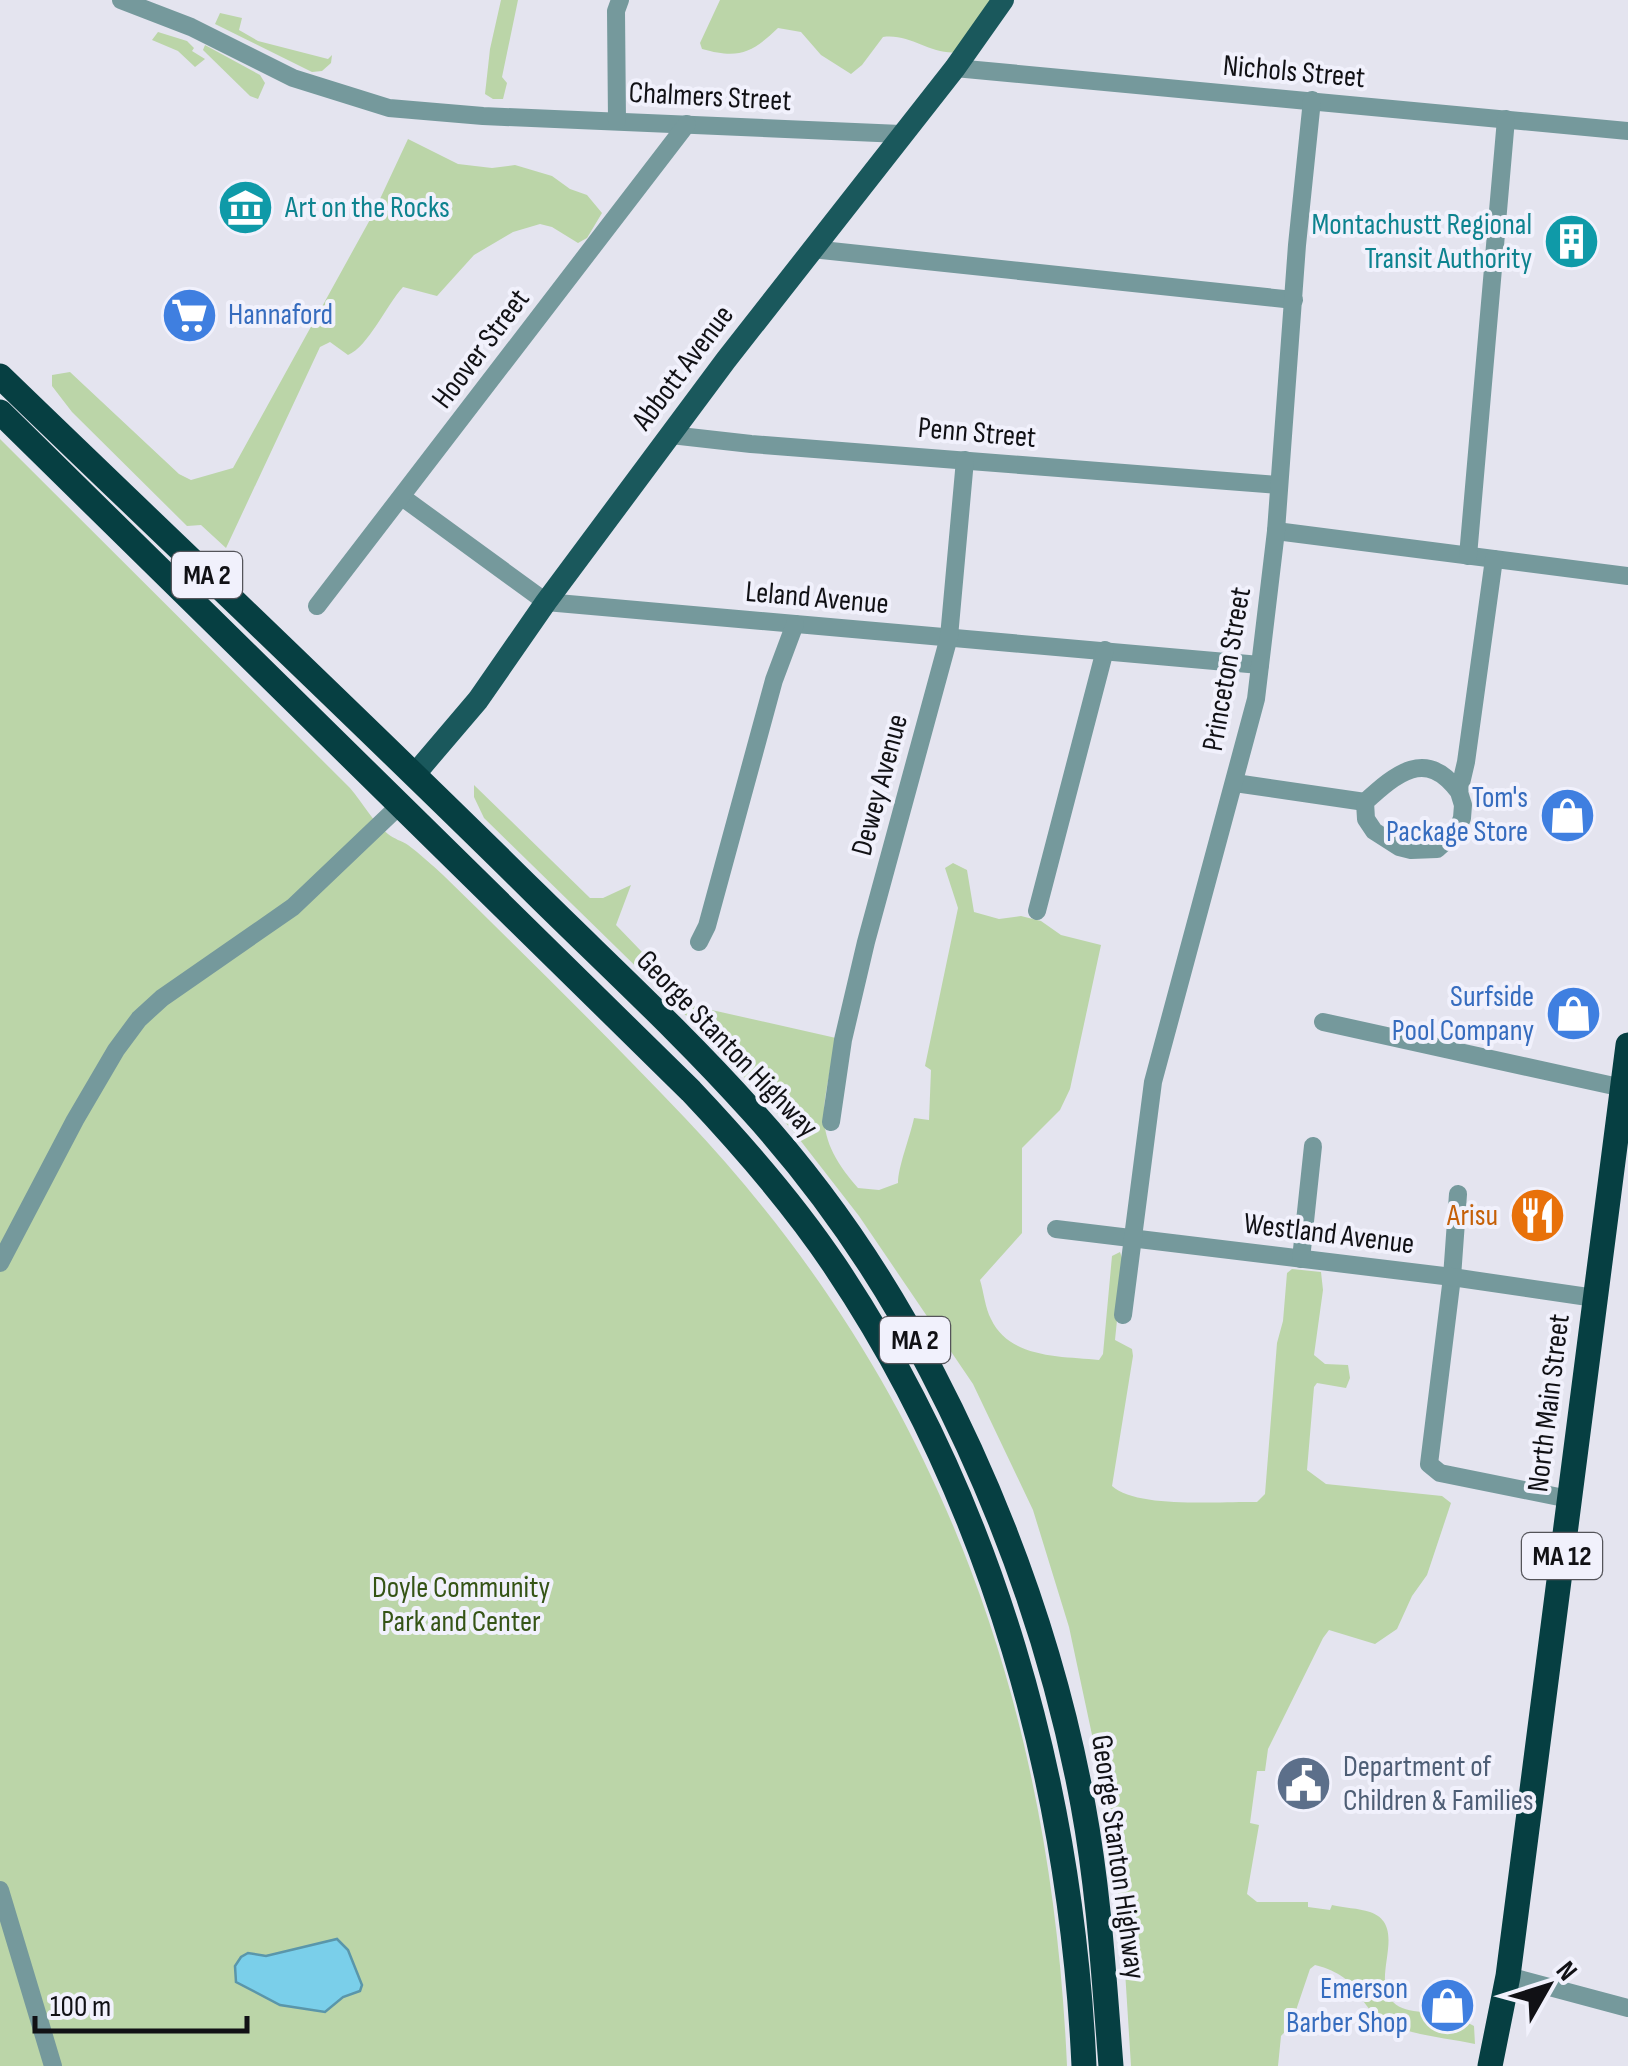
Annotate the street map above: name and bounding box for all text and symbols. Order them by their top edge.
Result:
street label: Nichols Street [1221,48,1367,96]
street label: Chalmers Street [628,75,792,119]
museum icon: Art on the Rocks [216,178,276,238]
place label: Art on the Rocks [284,190,450,226]
place label: Montachustt Regional Transit Authority [1311,207,1532,277]
building icon: Montachustt Regional Transit Authority [1541,212,1601,272]
street label: Hoover Street [424,282,538,416]
supermarket icon: Hannaford [159,285,219,345]
place label: Hannaford [228,297,333,333]
street label: Abbott Avenue [624,298,742,438]
street label: Penn Street [916,410,1038,456]
road number: MA 2 [172,552,242,598]
street label: Leland Avenue [744,574,890,622]
street label: Princeton Street [1195,584,1259,754]
street label: Dewey Avenue [844,710,916,860]
place label: Tom's Package Store [1386,780,1528,850]
shop icon: Tom's Package Store [1537,785,1597,845]
street label: George Stanton Highway [628,943,826,1145]
place label: Surfside Pool Company [1392,979,1534,1049]
shop icon: Surfside Pool Company [1543,984,1603,1044]
restaurant icon: Arisu [1507,1186,1567,1246]
place label: Arisu [1446,1198,1498,1234]
street label: Westland Avenue [1242,1206,1416,1262]
street label: North Main Street [1520,1312,1578,1494]
road number: MA 2 [880,1317,950,1363]
road number: MA 12 [1522,1533,1602,1579]
park label: Doyle Community Park and Center [372,1570,550,1640]
street label: George Stanton Highway [1083,1732,1153,1982]
place label: Department of Children & Families [1343,1749,1534,1819]
public building icon: Department of Children & Families [1274,1754,1334,1814]
north arrow [1498,1936,1598,2036]
text: N [1549,1955,1584,1987]
scale bar [35,1971,248,2033]
place label: Emerson Barber Shop [1286,1971,1408,2041]
shop icon: Emerson Barber Shop [1417,1976,1477,2036]
text: 100 m [50,1989,111,2025]

